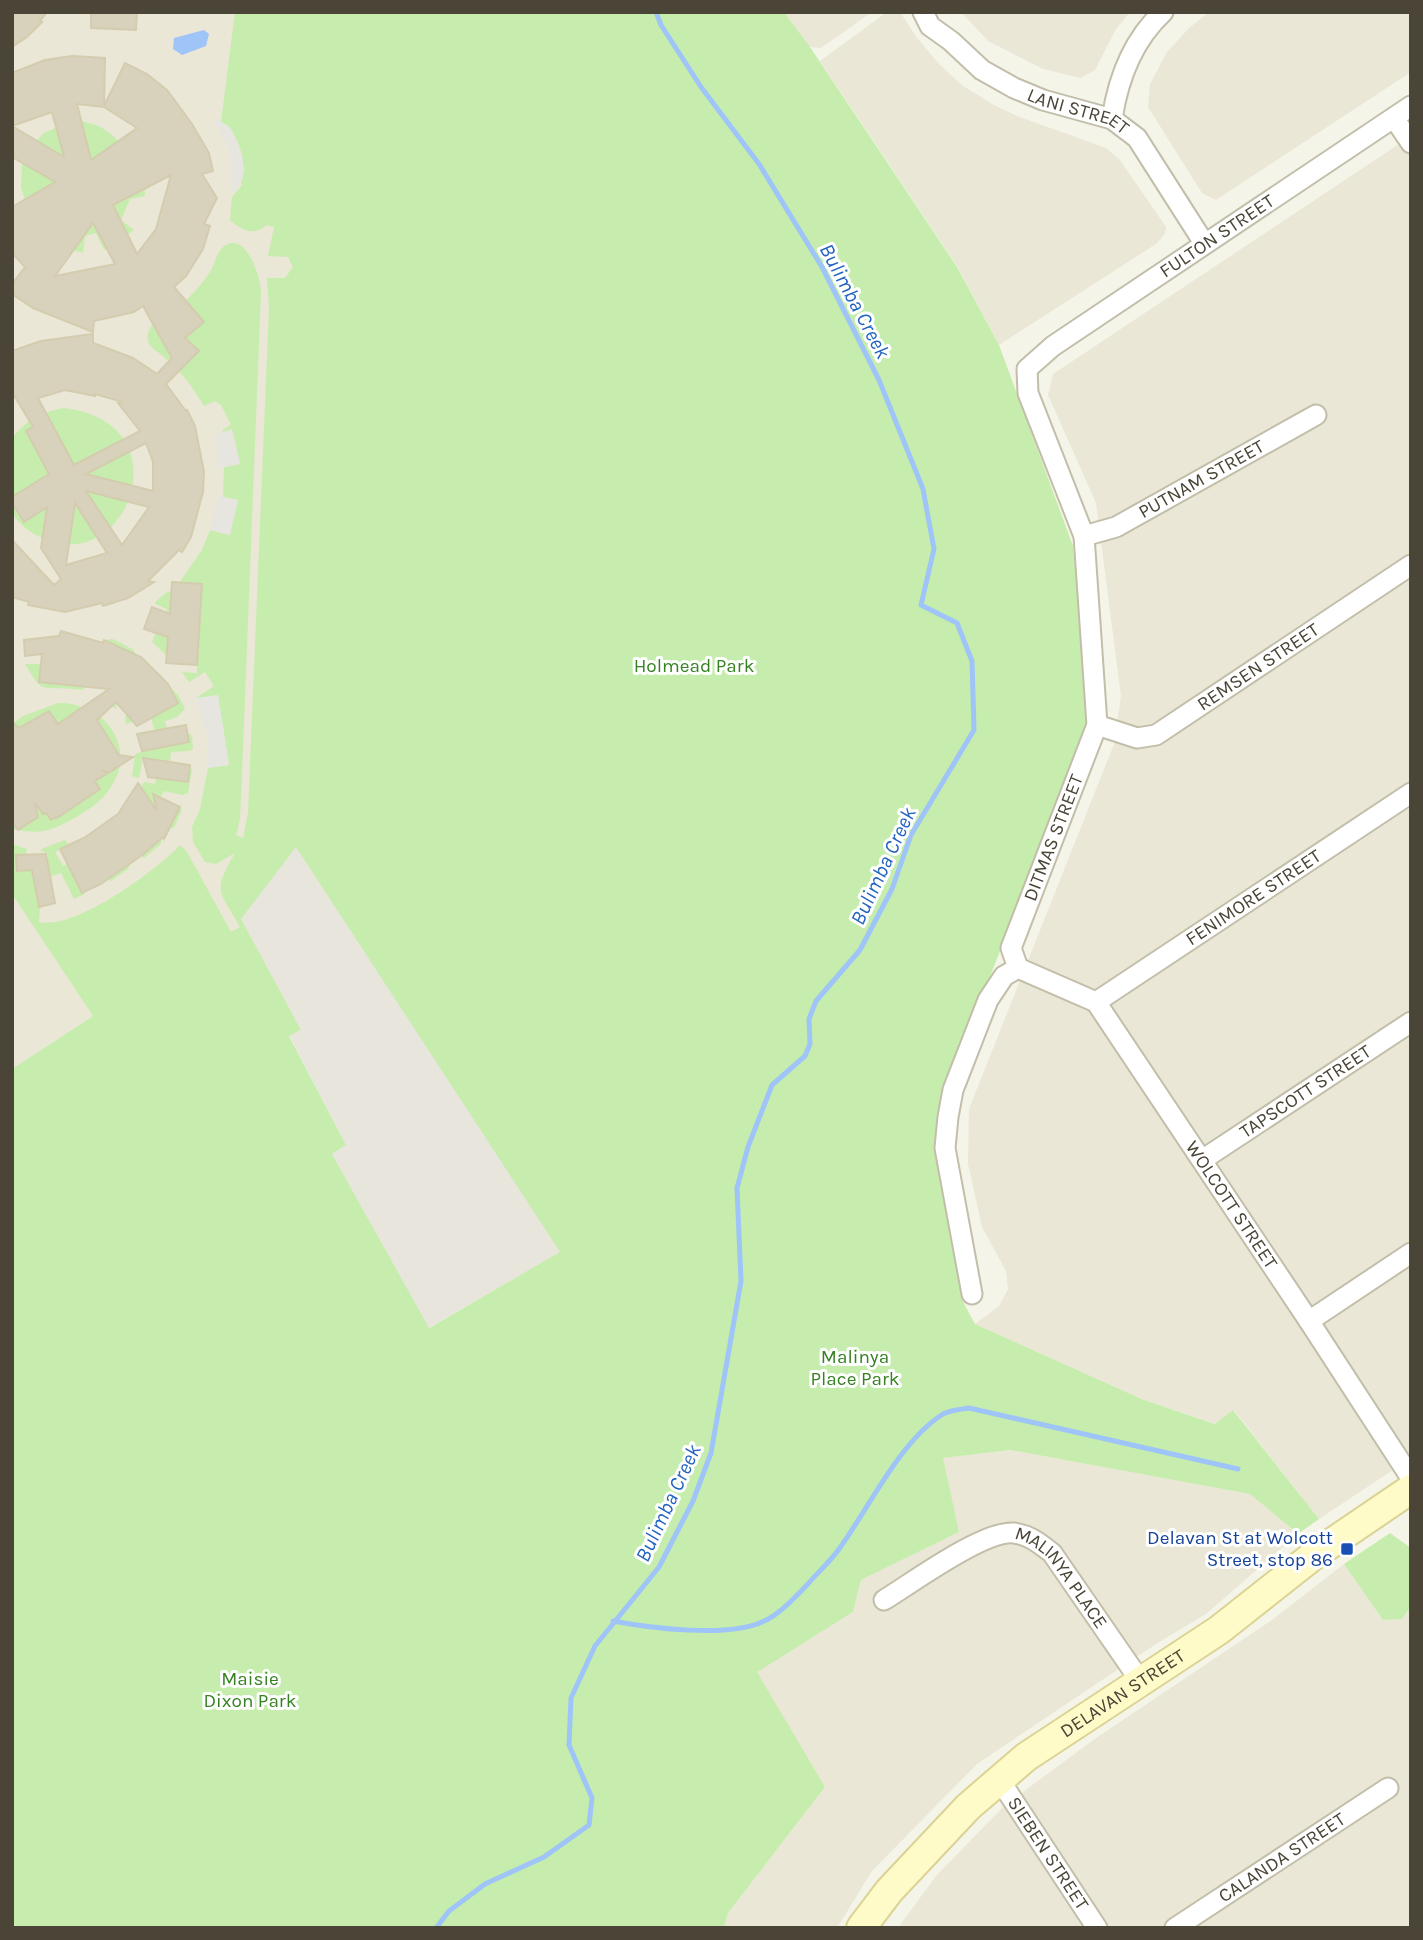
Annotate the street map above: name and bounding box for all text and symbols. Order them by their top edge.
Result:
street label: LANI STREET [1024,84,1134,139]
street label: FULTON STREET [1156,190,1279,282]
water label: Bulimba Creek [815,239,896,363]
street label: PUTNAM STREET [1135,435,1268,523]
street label: REMSEN STREET [1193,618,1324,715]
park label: Holmead Park [634,655,755,677]
street label: DITMAS STREET [1019,771,1088,904]
water label: Bulimba Creek [845,803,921,929]
street label: FENIMORE STREET [1182,844,1326,950]
street label: TAPSCOTT STREET [1236,1040,1376,1143]
street label: WOLCOTT STREET [1181,1137,1282,1273]
park label: Malinya Place Park [811,1346,900,1390]
water label: Bulimba Creek [630,1440,706,1566]
street label: MALINYA PLACE [1012,1522,1112,1633]
place label: Delavan St at Wolcott Street, stop 86 [1147,1527,1333,1571]
marker: Delavan St at Wolcott Street, stop 86 [1339,1541,1355,1557]
street label: DELAVAN STREET [1056,1644,1190,1742]
park label: Maisie Dixon Park [204,1668,297,1712]
street label: SIEBEN STREET [1003,1793,1093,1915]
street label: CALANDA STREET [1215,1808,1350,1907]

